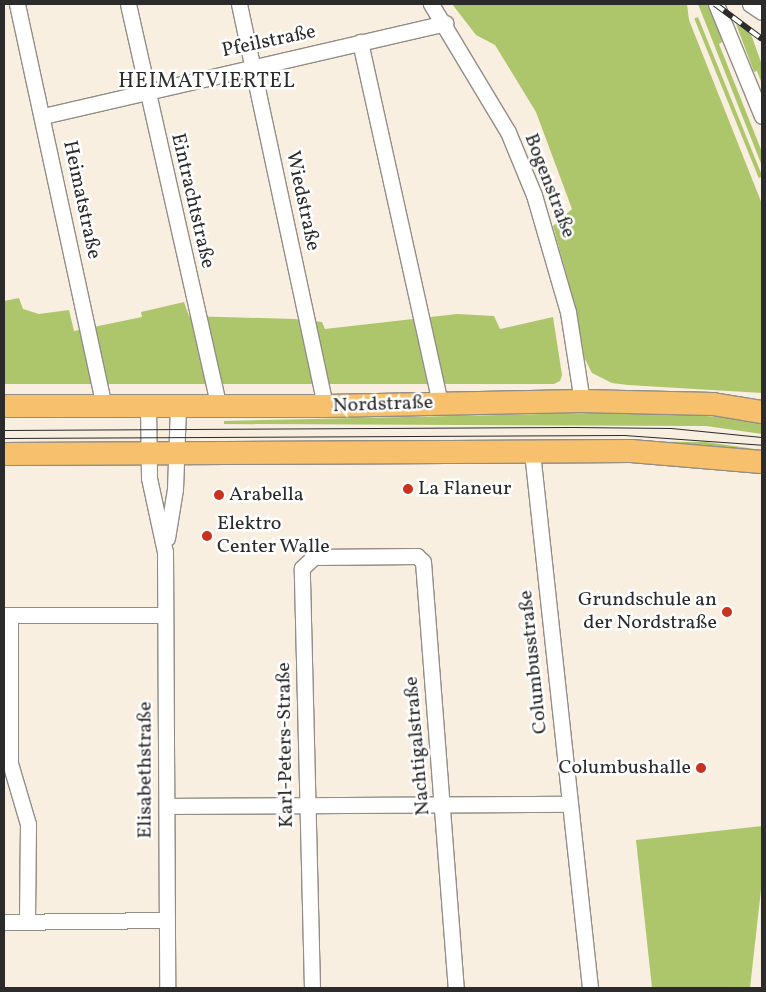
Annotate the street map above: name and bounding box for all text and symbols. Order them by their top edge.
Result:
street label: Pfeilstraße [220,20,318,64]
district label: HEIMATVIERTEL [117,69,297,95]
street label: Bogenstraße [518,130,580,242]
street label: Eintrachtstraße [165,131,219,271]
street label: Heimatstraße [57,139,105,261]
street label: Wiedstraße [280,149,324,253]
street label: Nordstraße [332,391,434,419]
place label: La Flaneur [418,477,511,501]
place label: Arabella [229,483,304,507]
marker: La Flaneur [402,483,414,495]
marker: Arabella [213,489,225,501]
place label: Elektro Center Walle [217,512,330,559]
marker: Elektro Center Walle [201,530,213,542]
place label: Grundschule an der Nordstraße [578,588,717,635]
street label: Columbusstraße [515,589,553,735]
marker: Grundschule an der Nordstraße [721,606,733,618]
street label: Karl-Peters-Straße [273,662,299,828]
street label: Nachtigalstraße [400,675,436,817]
street label: Elisabethstraße [134,701,158,839]
place label: Columbushalle [558,756,691,780]
marker: Columbushalle [695,762,707,774]

